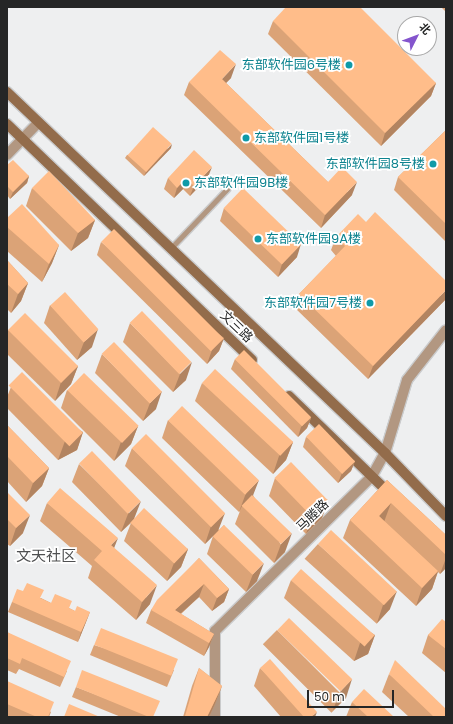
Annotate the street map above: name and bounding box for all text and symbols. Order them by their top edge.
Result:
north arrow [397,16,437,56]
text: 北 [416,19,435,38]
place label: 东部软件园6号楼 [242,57,341,73]
marker: 东部软件园6号楼 [344,60,354,70]
place label: 东部软件园1号楼 [254,130,349,146]
marker: 东部软件园1号楼 [241,133,251,143]
place label: 东部软件园8号楼 [326,156,425,172]
marker: 东部软件园8号楼 [428,159,438,169]
place label: 东部软件园9B楼 [194,175,288,191]
marker: 东部软件园9B楼 [181,178,191,188]
place label: 东部软件园9A楼 [266,231,361,247]
marker: 东部软件园9A楼 [253,234,263,244]
place label: 东部软件园7号楼 [264,295,362,311]
marker: 东部软件园7号楼 [365,298,375,308]
street label: 文三路 [217,308,255,346]
street label: 马塍路 [294,497,332,535]
district label: 文天社区 [16,547,76,565]
scale bar [309,682,396,708]
text: 50 m [314,688,345,705]

